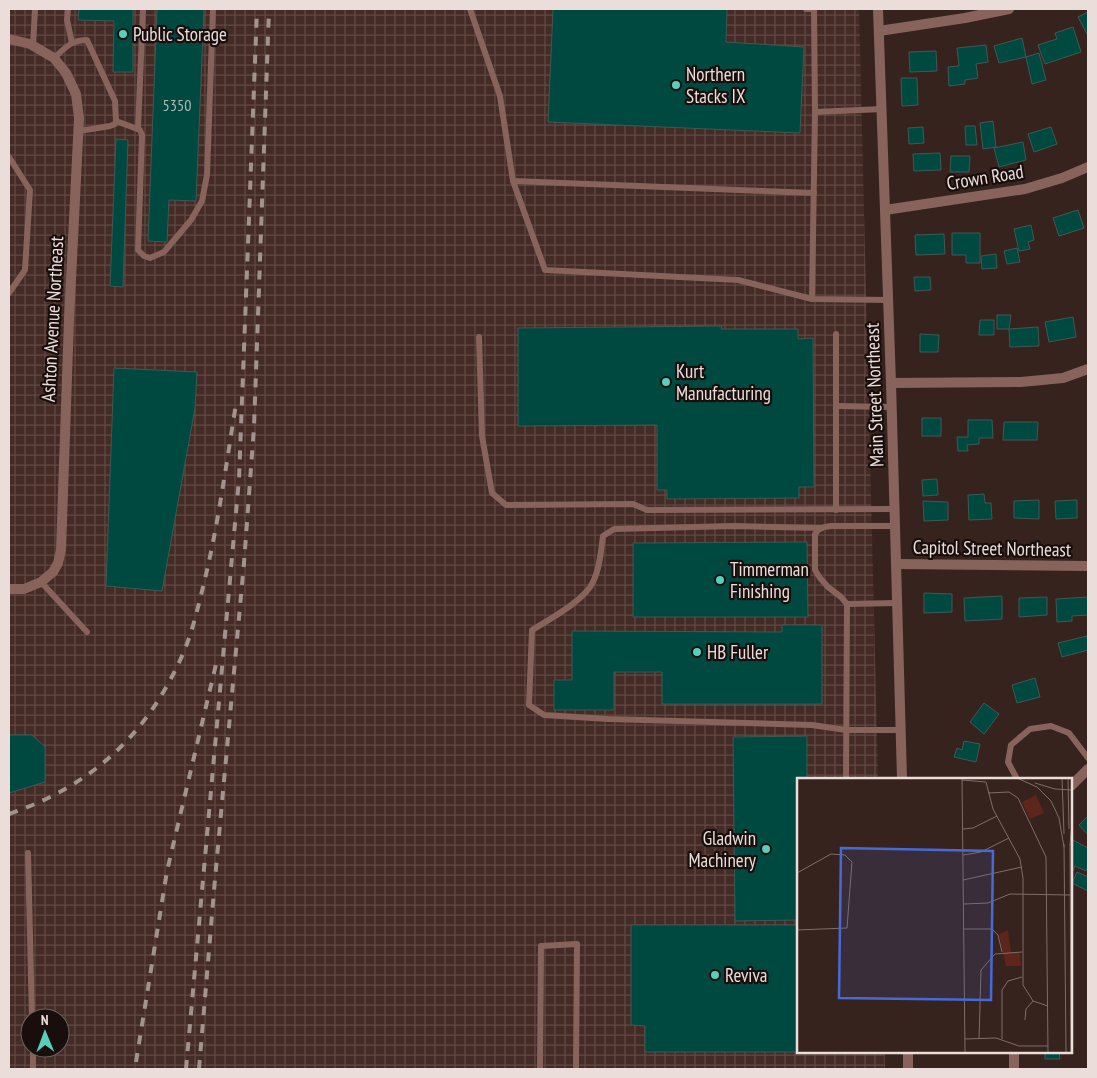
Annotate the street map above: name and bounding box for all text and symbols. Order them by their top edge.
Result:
place label: Public Storage [133,22,227,46]
marker: Public Storage [117,28,129,40]
place label: Northern Stacks IX [686,62,746,108]
marker: Northern Stacks IX [670,79,682,91]
house number: 5350 [163,95,191,115]
street label: Crown Road [945,159,1025,195]
street label: Ashton Avenue Northeast [36,235,68,402]
street label: Main Street Northeast [859,322,889,468]
place label: Kurt Manufacturing [676,359,771,405]
marker: Kurt Manufacturing [660,376,672,388]
street label: Capitol Street Northeast [913,535,1072,561]
place label: Timmerman Finishing [730,557,809,603]
marker: Timmerman Finishing [714,574,726,586]
place label: HB Fuller [707,640,769,664]
marker: HB Fuller [691,646,703,658]
inset map [797,778,1072,1053]
place label: Gladwin Machinery [689,826,757,872]
marker: Gladwin Machinery [760,843,772,855]
place label: Reviva [725,963,767,987]
marker: Reviva [709,969,721,981]
north arrow [20,1008,70,1058]
text: N [41,1011,49,1029]

